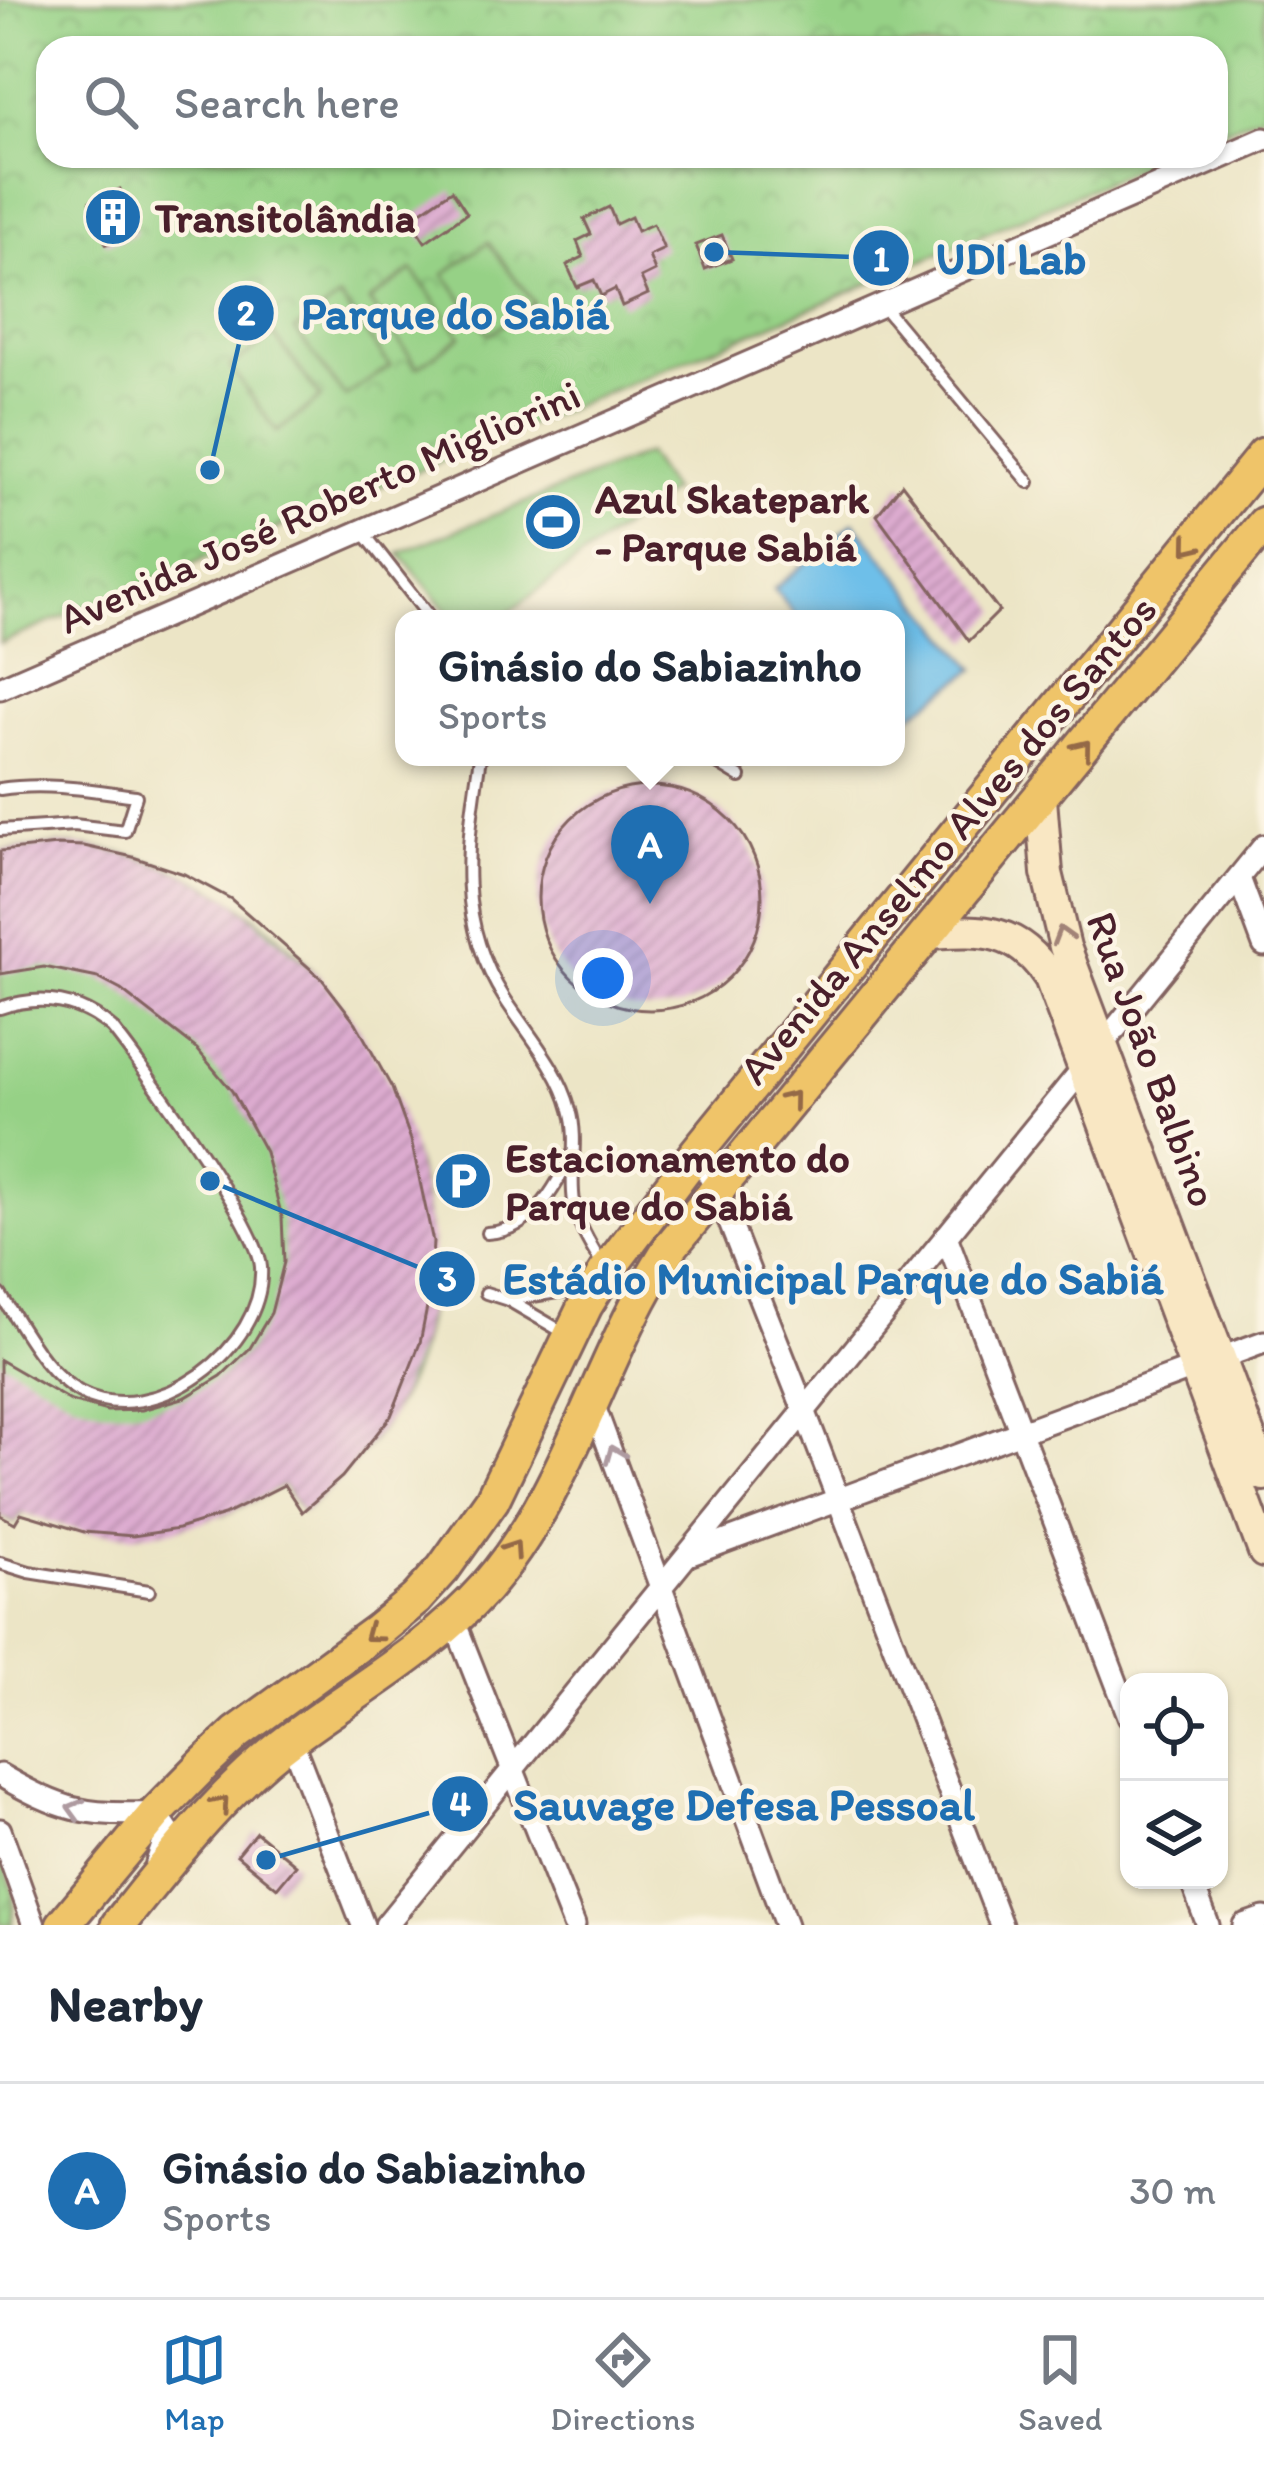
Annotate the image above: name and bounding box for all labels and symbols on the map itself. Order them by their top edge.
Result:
building icon: Transitolândia [82,186,144,248]
place label: Transitolândia [154,192,416,243]
callout: UDI Lab [851,217,1110,298]
text: UDI Lab [935,231,1087,285]
text: 1 [873,237,890,280]
callout: Parque do Sabiá [216,272,634,353]
text: Parque do Sabiá [301,286,610,340]
text: 2 [237,291,256,334]
street label: Avenida José Roberto Migliorini [51,368,588,645]
place label: Azul Skatepark - Parque Sabiá [595,473,869,572]
sports icon: Azul Skatepark - Parque Sabiá [522,491,584,553]
one-way arrow [1183,532,1204,554]
street label: Avenida Anselmo Alves dos Santos [728,584,1167,1094]
one-way arrow [1069,739,1090,761]
pin: A [611,805,689,904]
street label: Rua João Balbino [1076,905,1230,1214]
one-way arrow [1051,925,1076,946]
your location [573,948,633,1008]
one-way arrow [776,1091,798,1113]
place label: Estacionamento do Parque do Sabiá [505,1132,850,1231]
parking icon: Estacionamento do Parque do Sabiá [432,1150,494,1212]
callout: Estádio Municipal Parque do Sabiá [417,1238,1189,1319]
text: Estádio Municipal Parque do Sabiá [502,1251,1164,1305]
text: 3 [437,1257,457,1300]
one-way arrow [604,1444,629,1465]
one-way arrow [498,1541,520,1563]
one-way arrow [364,1620,386,1641]
callout: Sauvage Defesa Pessoal [430,1763,998,1844]
text: Sauvage Defesa Pessoal [513,1777,975,1831]
text: 4 [449,1782,471,1825]
one-way arrow [207,1796,228,1818]
one-way arrow [65,1798,85,1823]

